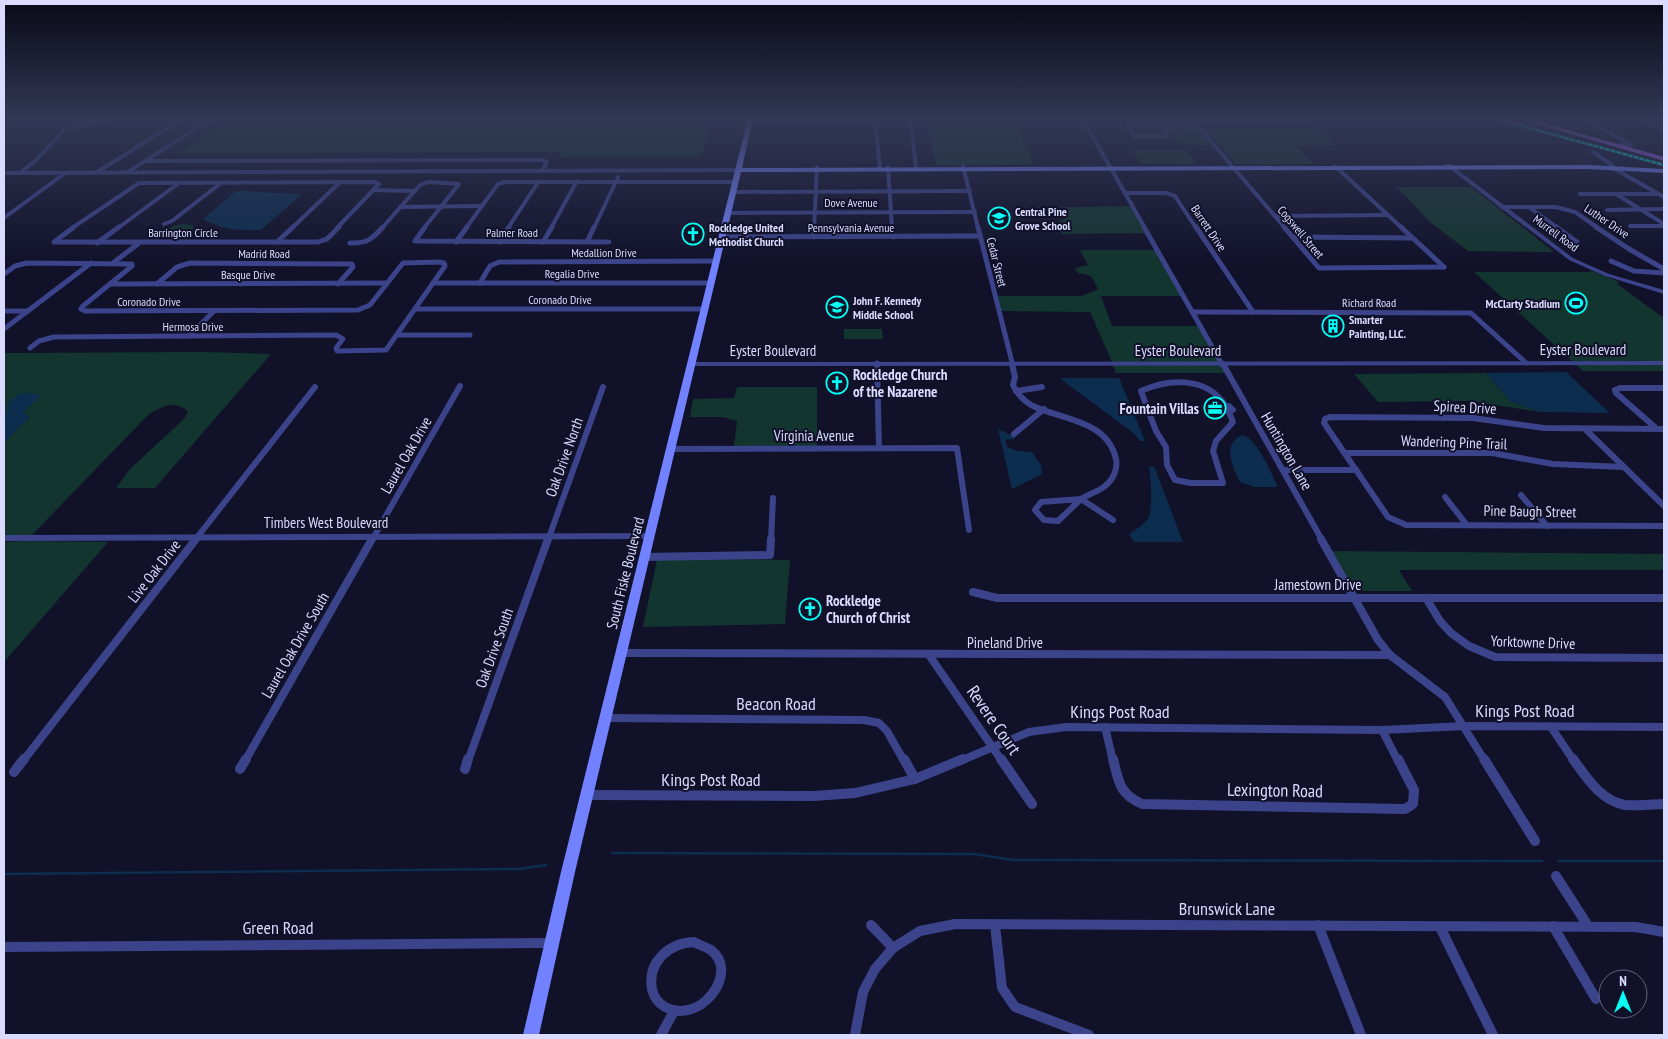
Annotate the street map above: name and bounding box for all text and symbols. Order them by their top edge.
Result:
street label: Dove Avenue [824,195,878,210]
street label: Luther Drive [1582,200,1632,242]
street label: Barrett Drive [1188,202,1230,254]
street label: Cogswell Street [1275,202,1328,262]
place label: Central Pine Grove School [1015,204,1071,233]
school or university icon: Central Pine Grove School [987,206,1011,230]
street label: Murrell Road [1530,211,1582,255]
place label: Rockledge United Methodist Church [709,220,784,249]
street label: Pennsylvania Avenue [808,220,894,235]
church icon: Rockledge United Methodist Church [681,222,705,246]
street label: Barrington Circle [148,225,218,240]
street label: Palmer Road [486,225,538,240]
street label: Cedar Street [984,236,1011,289]
street label: Medallion Drive [571,245,637,260]
street label: Madrid Road [238,246,290,261]
street label: Regalia Drive [545,266,599,281]
street label: Basque Drive [221,267,275,282]
sports icon: McClarty Stadium [1564,291,1588,315]
street label: Coronado Drive [528,292,592,307]
place label: John F. Kennedy Middle School [852,293,921,322]
street label: Coronado Drive [117,294,181,309]
school or university icon: John F. Kennedy Middle School [825,295,849,319]
street label: Richard Road [1342,295,1396,310]
place label: McClarty Stadium [1485,296,1560,311]
place label: Smarter Painting, LLC. [1349,312,1406,341]
building icon: Smarter Painting, LLC. [1321,314,1345,338]
street label: Hermosa Drive [163,319,223,334]
street label: Eyster Boulevard [1540,340,1626,359]
street label: Eyster Boulevard [730,341,816,360]
street label: Eyster Boulevard [1135,341,1221,360]
place label: Rockledge Church of the Nazarene [853,365,948,401]
church icon: Rockledge Church of the Nazarene [825,371,849,395]
office icon: Fountain Villas [1203,396,1227,420]
street label: Spirea Drive [1433,396,1497,418]
place label: Fountain Villas [1120,399,1199,418]
street label: Huntington Lane [1257,409,1317,493]
street label: Laurel Oak Drive [376,413,436,497]
street label: Oak Drive North [541,415,587,499]
street label: Virginia Avenue [773,426,854,445]
street label: Wandering Pine Trail [1401,431,1508,453]
street label: Pine Baugh Street [1483,501,1577,521]
street label: Timbers West Boulevard [264,513,388,532]
street label: South Fiske Boulevard [602,515,648,631]
street label: Live Oak Drive [123,536,185,606]
street label: Jamestown Drive [1274,575,1361,594]
street label: Laurel Oak Drive South [257,589,333,701]
place label: Rockledge Church of Christ [826,591,911,627]
church icon: Rockledge Church of Christ [798,597,822,621]
street label: Oak Drive South [471,606,517,690]
street label: Yorktowne Drive [1490,631,1576,653]
street label: Pineland Drive [967,633,1043,652]
street label: Revere Court [962,681,1026,759]
street label: Beacon Road [736,692,816,715]
street label: Kings Post Road [1475,699,1575,722]
street label: Kings Post Road [1070,700,1170,723]
street label: Kings Post Road [661,768,761,791]
street label: Lexington Road [1227,778,1323,802]
street label: Brunswick Lane [1179,897,1275,920]
street label: Green Road [243,916,313,939]
north arrow [1598,969,1648,1019]
text: N [1619,972,1627,990]

